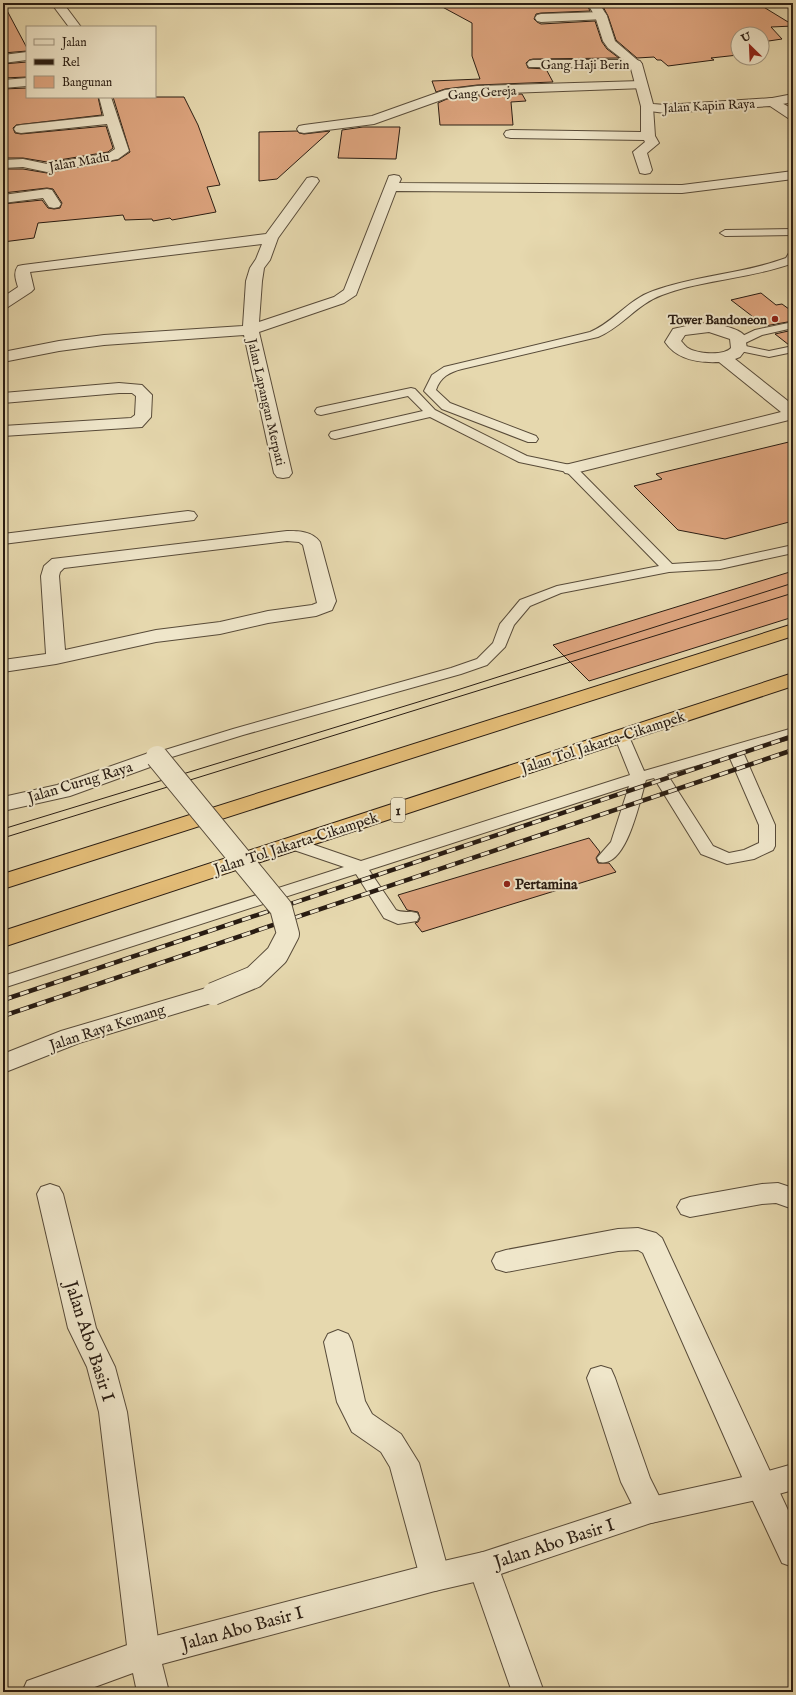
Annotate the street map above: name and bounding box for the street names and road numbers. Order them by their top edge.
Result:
street label: Gang Haji Berin [541,57,629,74]
street label: Gang Gereja [447,83,517,104]
street label: Jalan Kapin Raya [661,96,756,117]
street label: Jalan Madu [46,149,111,176]
street label: Jalan Lapangan Merpati [242,335,289,468]
street label: Jalan Tol Jakarta–Cikampek [517,707,689,779]
street label: Jalan Curug Raya [23,757,135,808]
road number: 1 [391,798,405,822]
street label: Jalan Tol Jakarta–Cikampek [210,808,382,880]
street label: Jalan Raya Kemang [45,1000,168,1056]
street label: Jalan Abo Basir I [58,1276,119,1405]
street label: Jalan Abo Basir I [489,1514,618,1575]
street label: Jalan Abo Basir I [177,1602,306,1657]

